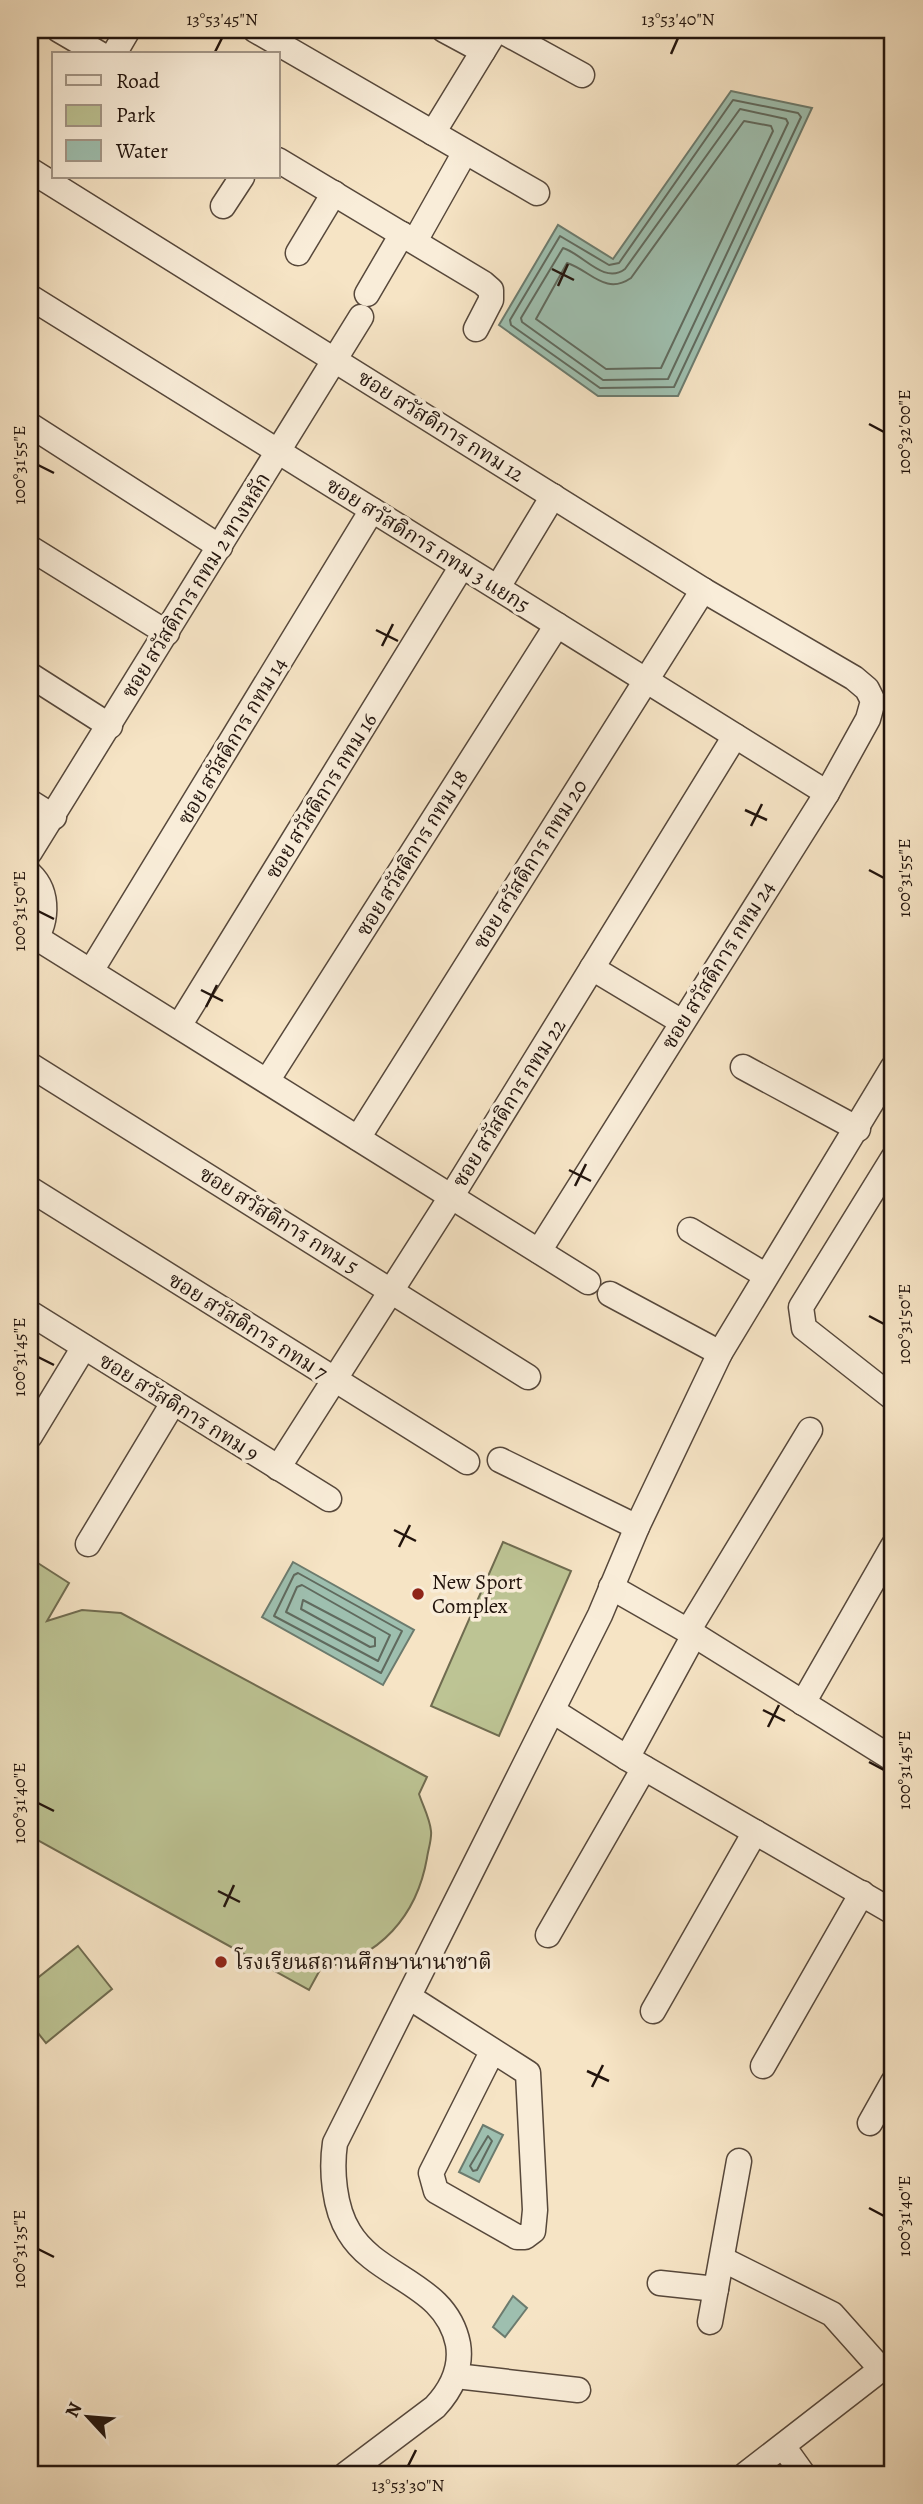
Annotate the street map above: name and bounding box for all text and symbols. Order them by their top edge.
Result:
text: 13°53'45"N [186,7,258,31]
text: 13°53'40"N [641,7,715,31]
legend [52,52,280,178]
text: Road [116,67,160,95]
text: Park [116,101,156,129]
text: Water [115,137,168,165]
street label: ซอย สวัสดิการ กทม 12 [353,364,529,488]
text: 100°32'00"E [892,389,916,475]
text: 100°31'55"E [7,425,31,505]
street label: ซอย สวัสดิการ กทม 2 ทางหลัก [115,467,277,703]
street label: ซอย สวัสดิการ กทม 3 แยก5 [321,471,535,619]
street label: ซอย สวัสดิการ กทม 14 [171,652,293,830]
street label: ซอย สวัสดิการ กทม 16 [259,707,384,884]
street label: ซอย สวัสดิการ กทม 18 [349,765,475,941]
street label: ซอย สวัสดิการ กทม 20 [466,774,594,954]
text: 100°31'55"E [892,838,916,918]
text: 100°31'50"E [7,871,31,951]
street label: ซอย สวัสดิการ กทม 24 [655,876,781,1054]
street label: ซอย สวัสดิการ กทม 22 [446,1013,572,1193]
street label: ซอย สวัสดิการ กทม 5 [194,1160,364,1280]
street label: ซอย สวัสดิการ กทม 7 [163,1266,333,1386]
text: 100°31'50"E [892,1284,916,1364]
text: 100°31'45"E [7,1317,31,1397]
street label: ซอย สวัสดิการ กทม 9 [94,1347,264,1467]
place label: New Sport Complex [432,1568,523,1620]
marker: New Sport Complex [410,1586,426,1602]
text: 100°31'45"E [892,1730,916,1810]
text: 100°31'40"E [7,1762,31,1844]
place label: โรงเรียนสถานศึกษานานาชาติ [234,1947,492,1976]
marker: โรงเรียนสถานศึกษานานาชาติ [213,1954,229,1970]
text: 100°31'40"E [892,2175,916,2257]
text: 100°31'35"E [7,2210,31,2288]
north arrow [52,2382,122,2452]
text: N [59,2398,88,2422]
text: 13°53'30"N [372,2473,444,2497]

